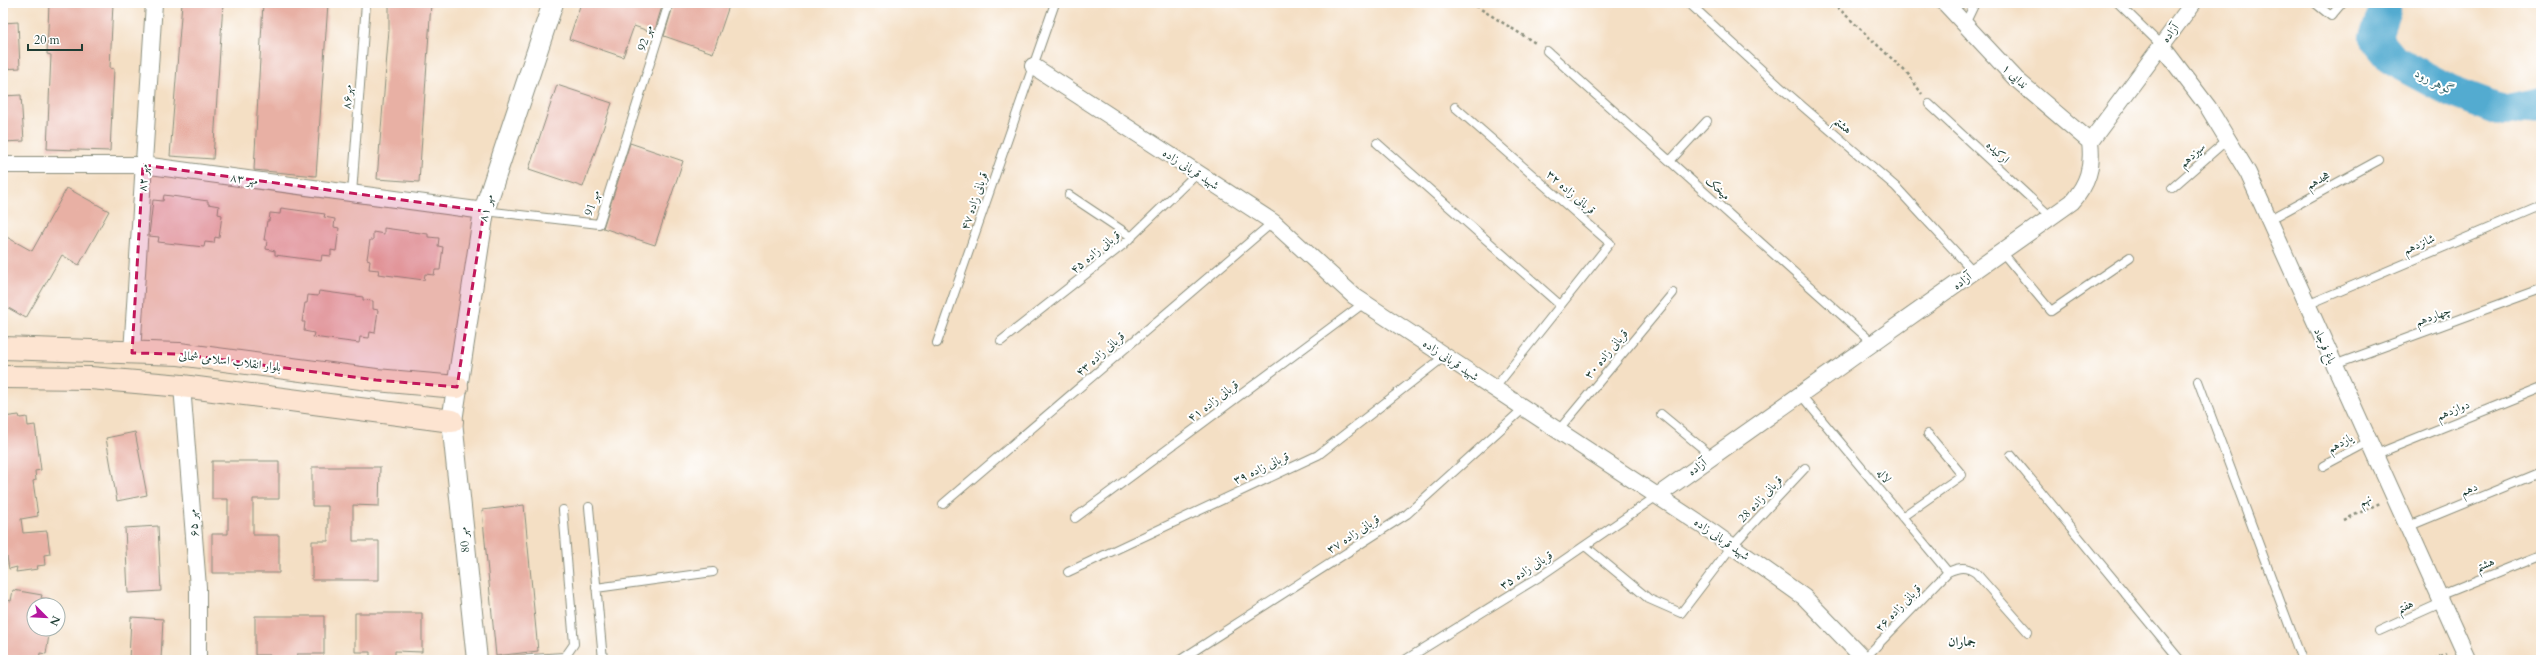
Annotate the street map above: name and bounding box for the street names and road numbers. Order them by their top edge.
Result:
street label: آزاده [2158,19,2183,46]
street label: مهر 92 [633,23,657,53]
street label: ندایی ۱ [1999,60,2031,92]
street label: مهر۸۶ [338,84,356,110]
street label: هشتم [1828,113,1855,140]
street label: ارکیده [1983,137,2013,167]
street label: سیزدهم [2175,139,2211,173]
street label: شهید قربانی زاده [1160,145,1222,193]
street label: مهر ۸۲ [134,163,152,192]
street label: قربانی زاده ۳۲ [1543,166,1599,218]
street label: هجدهم [2303,167,2334,196]
street label: مهر ۸۳ [229,169,259,189]
street label: قربانی زاده ۴۷ [957,170,991,232]
street label: میخک [1702,173,1734,203]
street label: مهر 91 [580,188,604,218]
street label: مهر ۸۱ [475,192,497,223]
street label: قربانی زاده ۴۵ [1067,227,1123,277]
street label: شانزدهم [2401,230,2439,261]
street label: آزاده [1949,268,1976,293]
street label: چهاردهم [2413,302,2454,333]
street label: باغ فرجاد [2307,325,2340,368]
street label: قربانی زاده ۳۰ [1581,326,1631,382]
street label: قربانی زاده ۴۳ [1072,328,1128,380]
street label: شهید قربانی زاده [1420,335,1482,385]
street label: بلوار انقلاب اسلامی شمالی [178,347,282,375]
street label: قربانی زاده ۴۱ [1184,376,1242,426]
street label: دوازدهم [2434,396,2473,427]
street label: یازدهم [2324,429,2358,459]
street label: قربانی زاده ۳۹ [1230,448,1292,488]
street label: آزاده [1684,454,1711,479]
street label: لاله [1873,465,1895,487]
street label: قربانی زاده 28 [1734,472,1786,526]
street label: دهم [2458,478,2481,502]
street label: نهم [2356,490,2375,513]
street label: مهر ۶۵ [184,508,202,538]
street label: قربانی زاده ۳۷ [1323,511,1383,557]
street label: شهید قربانی زاده [1691,514,1753,564]
street label: مهر 80 [455,526,473,554]
street label: قربانی زاده ۳۵ [1496,547,1556,593]
street label: هشتم [2473,553,2498,579]
street label: قربانی زاده ۲۶ [1871,581,1925,635]
street label: هفتم [2394,595,2418,620]

